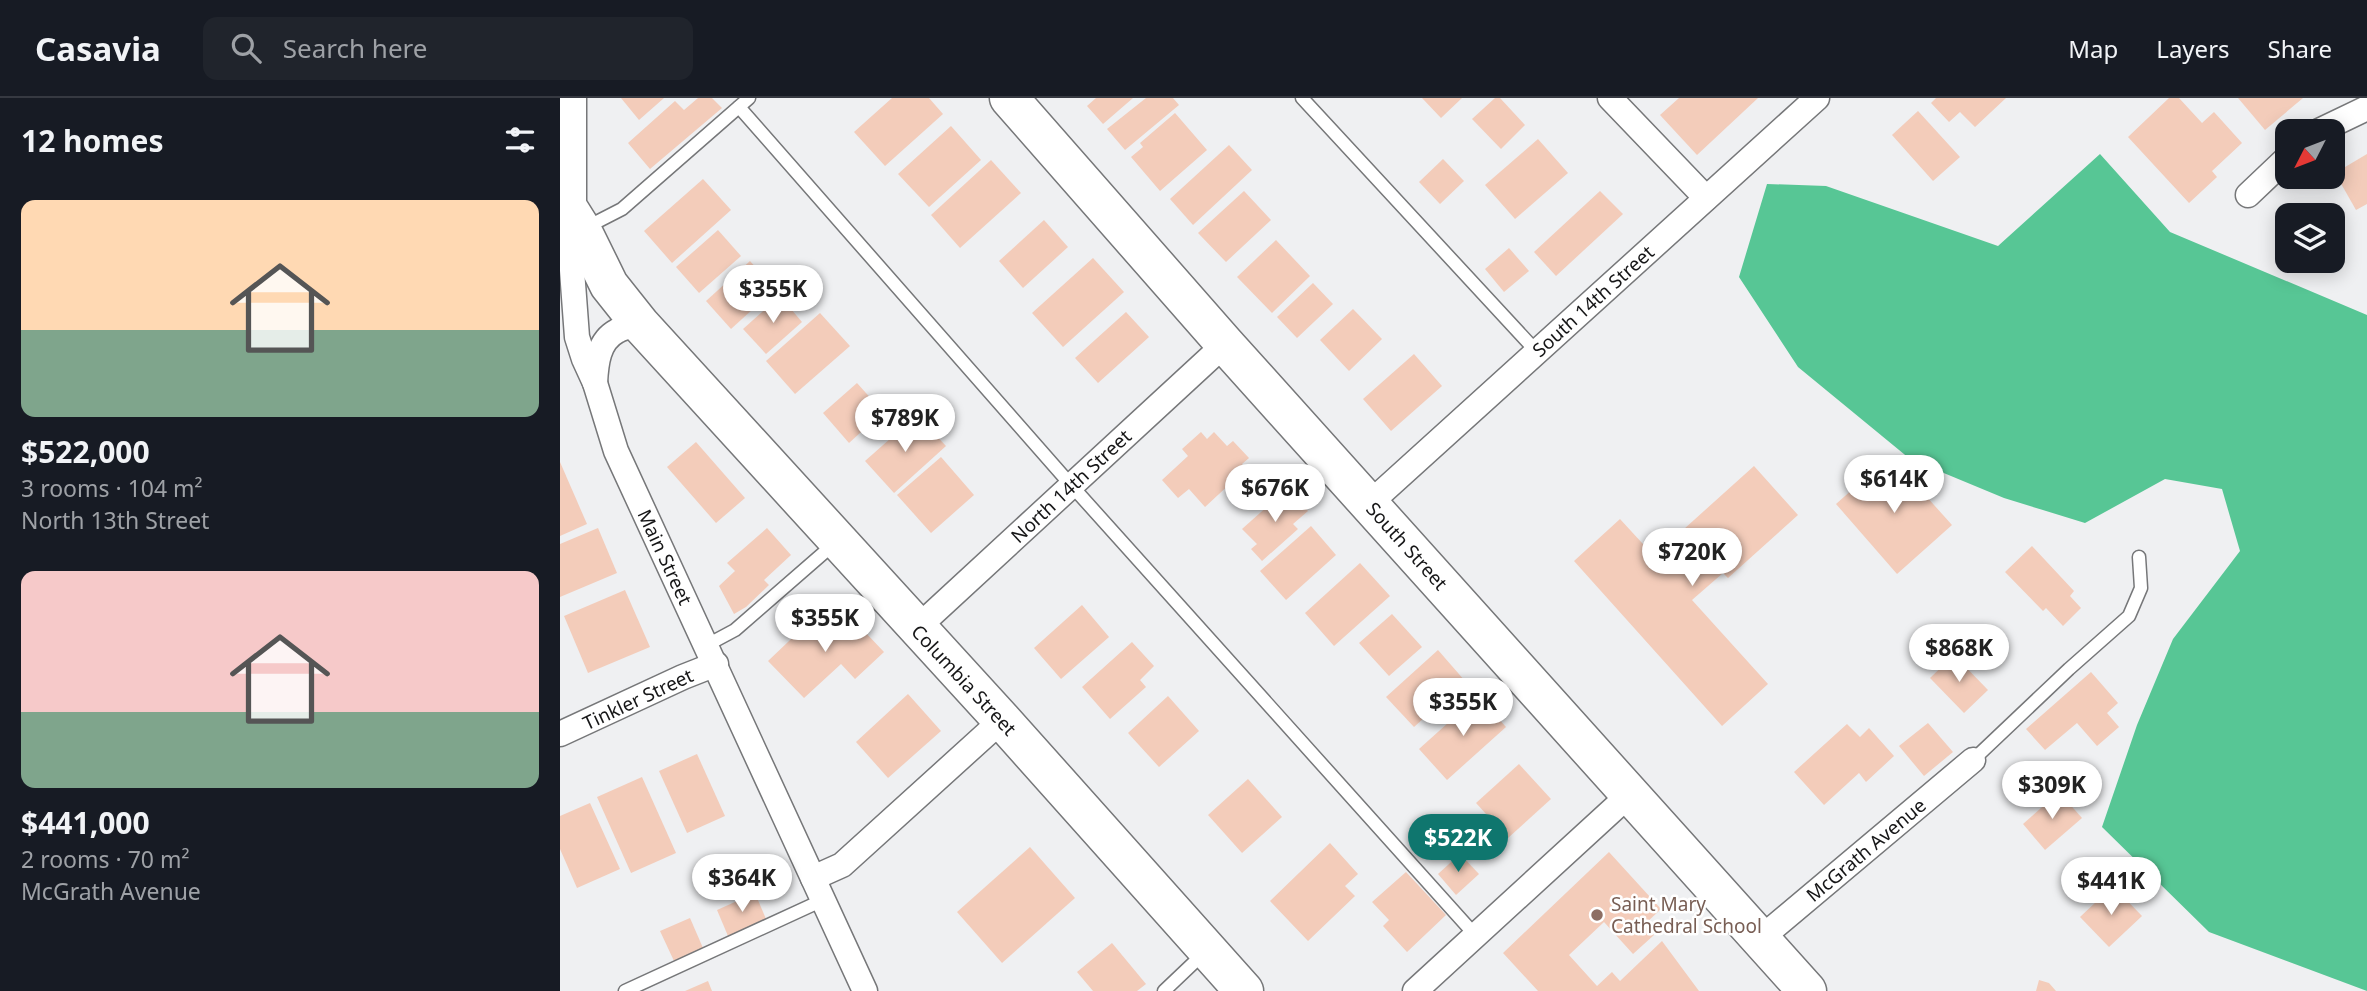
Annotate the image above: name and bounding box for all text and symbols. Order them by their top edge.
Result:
search box [203,17,693,80]
text: Casavia [35,26,161,71]
icon: search [227,29,265,67]
text: Search here [283,30,427,66]
text: Map [2068,32,2118,65]
text: Layers [2156,32,2230,65]
text: Share [2268,32,2332,65]
north arrow [2275,119,2345,189]
map controls [2275,119,2345,273]
text: 12 homes [21,120,164,161]
icon: filters [501,121,539,159]
button: layers [2275,203,2345,273]
street label: South 14th Street [1527,239,1660,363]
icon: home [217,245,343,371]
pin: $355K [724,266,822,325]
text: $355K [739,272,807,304]
pin: $789K [856,394,954,454]
text: $789K [871,401,939,433]
street label: North 14th Street [1005,423,1137,549]
text: $522,000 [21,431,150,472]
pin: $614K [1845,456,1943,515]
text: $614K [1860,462,1928,494]
pin: $676K [1226,464,1324,524]
text: $676K [1241,471,1309,503]
text: 3 rooms · 104 m² [21,472,203,504]
street label: South Street [1360,496,1454,596]
text: North 13th Street [21,504,209,536]
street label: Main Street [632,505,699,609]
pin: $720K [1643,528,1741,588]
text: $720K [1658,535,1726,567]
pin: $355K [776,594,874,654]
text: $355K [791,601,859,633]
icon: home [217,616,343,742]
street label: Columbia Street [906,619,1022,741]
pin: $868K [1910,624,2008,684]
text: $868K [1925,631,1993,663]
street label: Tinkler Street [579,662,697,736]
pin: $355K [1414,678,1512,738]
text: $355K [1429,685,1497,717]
pin: $309K [2003,762,2101,821]
text: $309K [2018,768,2086,800]
street label: McGrath Avenue [1801,792,1931,908]
text: $441,000 [21,802,150,843]
pin: $522K [1409,814,1507,874]
text: $522K [1424,821,1492,853]
text: 2 rooms · 70 m² [21,843,190,875]
pin: $364K [693,854,791,914]
pin: $441K [2062,858,2160,917]
text: $364K [708,861,776,893]
text: $441K [2077,864,2145,896]
text: McGrath Avenue [21,875,201,907]
place label: Saint Mary Cathedral School [1611,891,1762,939]
marker: Saint Mary Cathedral School [1589,907,1605,923]

